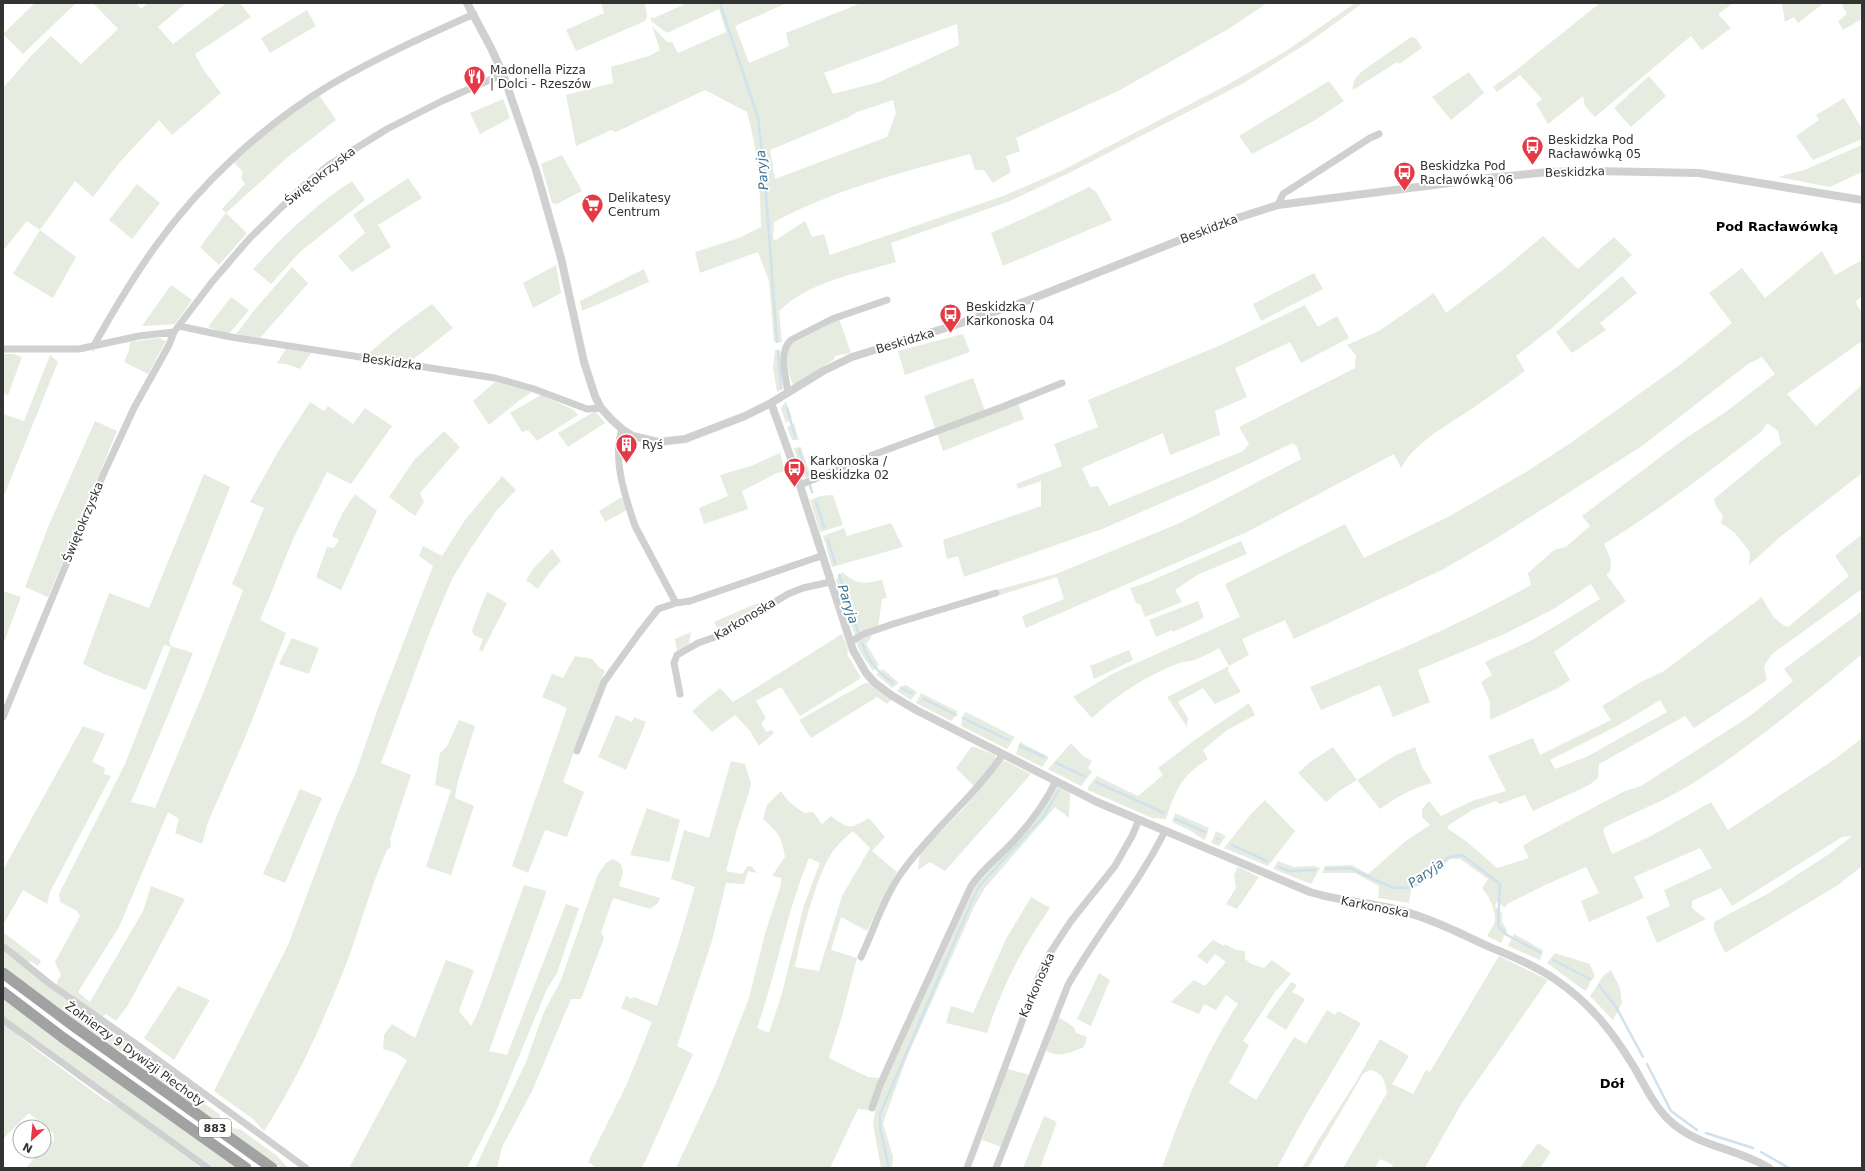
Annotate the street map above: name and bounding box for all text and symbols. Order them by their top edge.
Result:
place label: Madonella Pizza | Dolci - Rzeszów [490,63,592,91]
restaurant icon: Madonella Pizza | Dolci - Rzeszów [462,64,488,97]
place label: Beskidzka Pod Racławówką 05 [1548,133,1641,161]
bus stop icon: Beskidzka Pod Racławówką 05 [1519,134,1545,167]
street label: Świętokrzyska [281,143,358,208]
water label: Paryja [753,149,771,191]
place label: Beskidzka Pod Racławówką 06 [1420,159,1513,187]
bus stop icon: Beskidzka Pod Racławówką 06 [1392,160,1418,193]
street label: Beskidzka [1545,164,1605,180]
place label: Delikatesy Centrum [608,191,671,219]
supermarket icon: Delikatesy Centrum [579,192,605,225]
street label: Beskidzka [1178,212,1240,246]
district label: Pod Racławówką [1716,219,1838,234]
place label: Beskidzka / Karkonoska 04 [966,300,1054,328]
bus stop icon: Beskidzka / Karkonoska 04 [938,301,964,334]
street label: Beskidzka [874,326,936,356]
street label: Beskidzka [361,351,423,373]
building icon: Ryś [614,432,640,465]
place label: Ryś [642,438,663,452]
place label: Karkonoska / Beskidzka 02 [810,454,889,482]
bus stop icon: Karkonoska / Beskidzka 02 [782,455,808,488]
street label: Świętokrzyska [59,479,106,564]
water label: Paryja [835,582,861,626]
street label: Karkonoska [712,595,778,643]
water label: Paryja [1405,855,1447,891]
street label: Karkonoska [1340,894,1410,920]
street label: Karkonoska [1017,951,1057,1019]
street label: Żołnierzy 9 Dywizji Piechoty [63,998,208,1109]
district label: Dół [1600,1076,1625,1091]
north arrow [12,1119,52,1159]
road number: 883 [199,1119,231,1137]
text: N [21,1140,35,1155]

